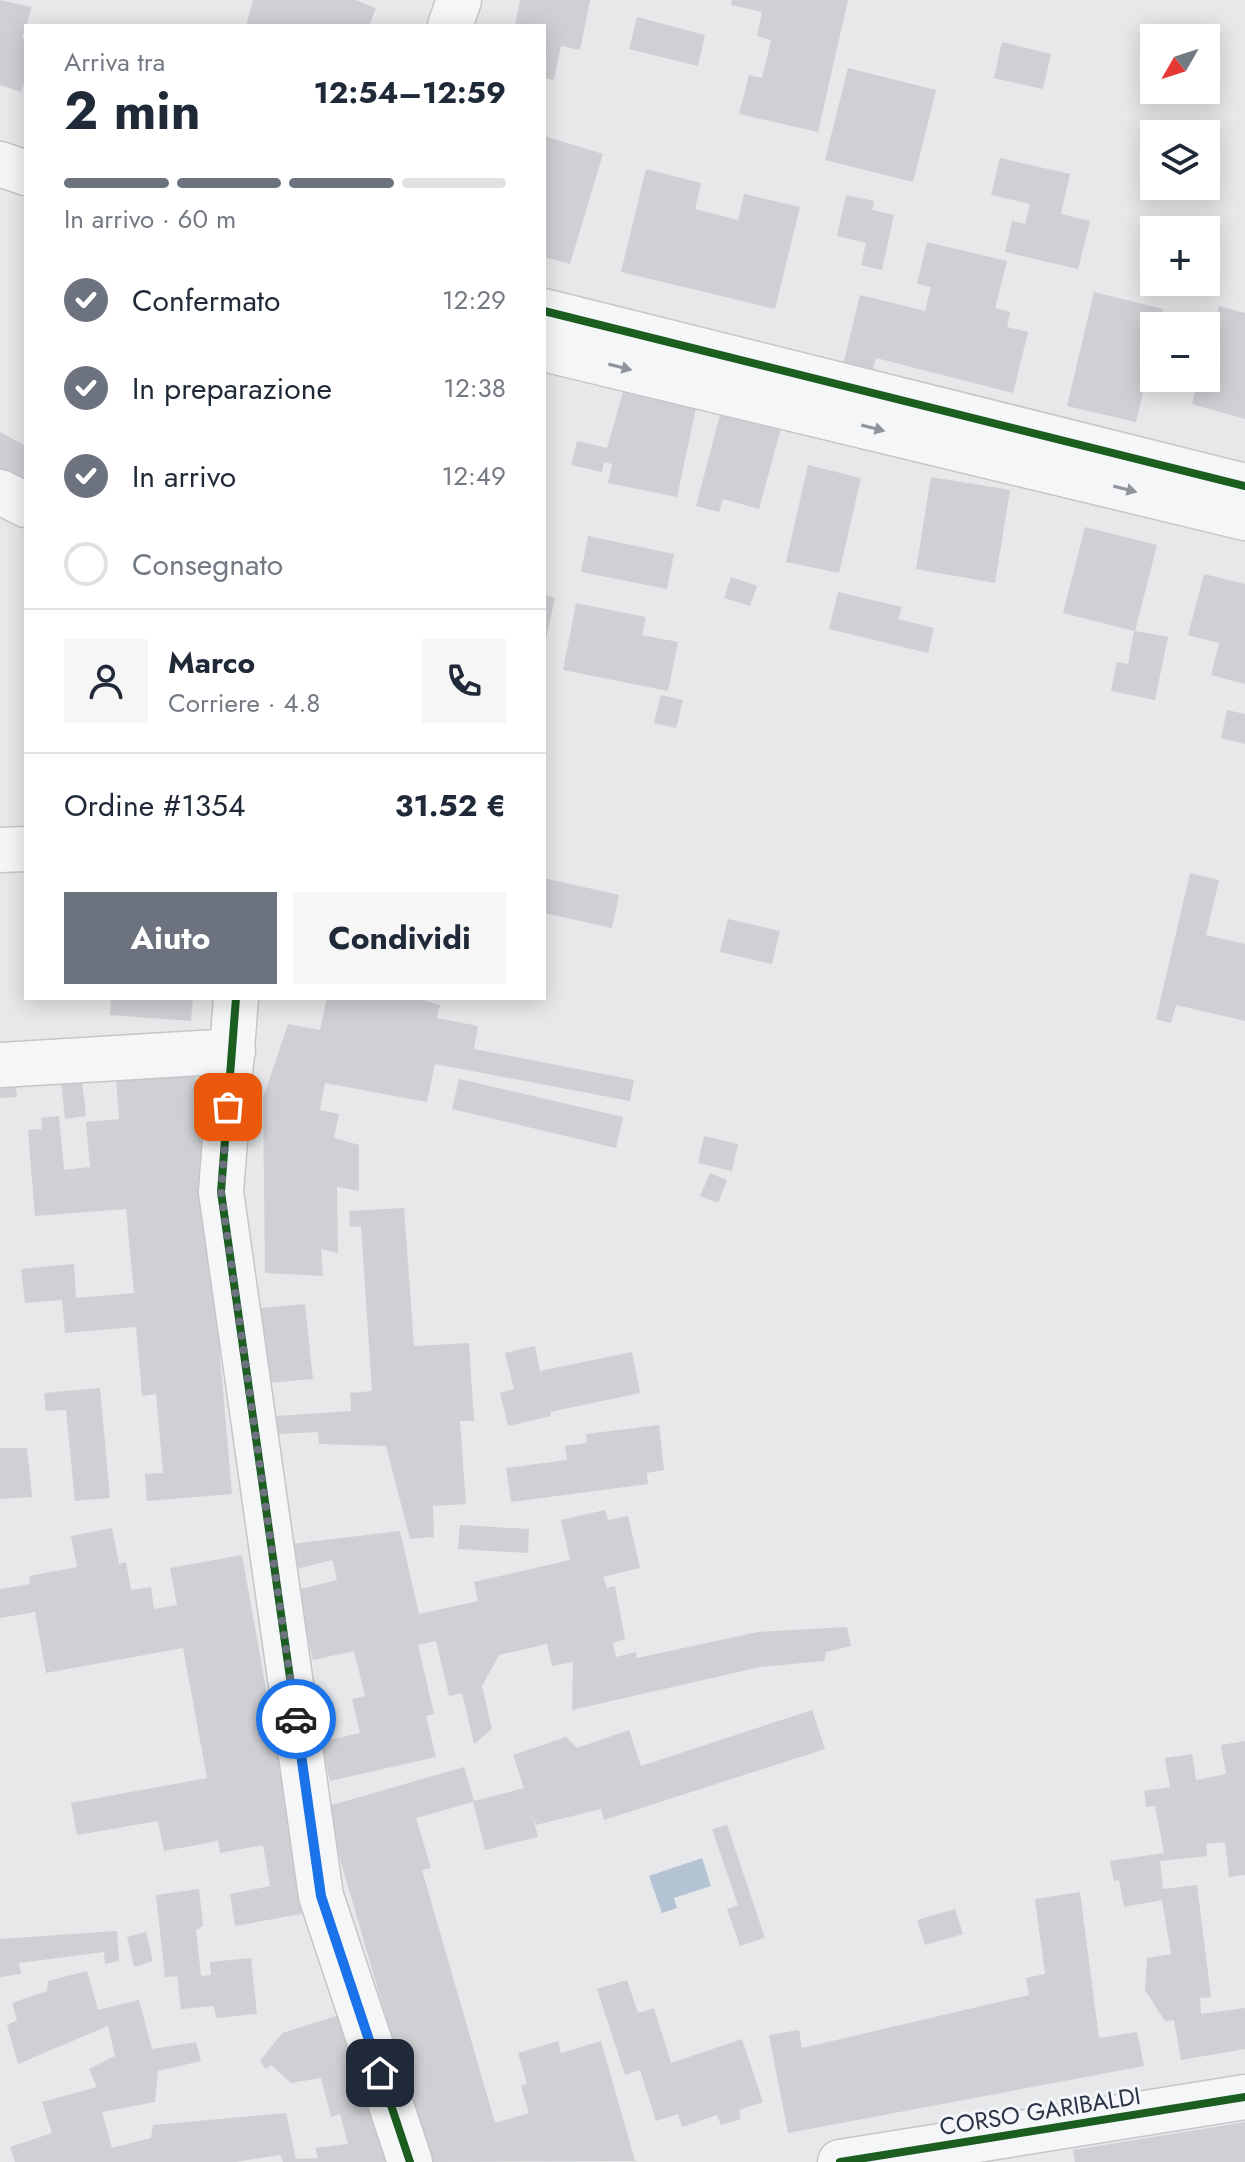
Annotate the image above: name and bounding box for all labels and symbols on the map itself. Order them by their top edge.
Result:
north arrow [1140,24,1220,104]
one-way arrow [607,362,632,374]
one-way arrow [860,423,885,435]
one-way arrow [1113,484,1138,496]
pin [194,1073,262,1141]
courier [256,1679,336,1759]
pin [346,2039,414,2107]
street label: CORSO GARIBALDI [937,2078,1143,2144]

